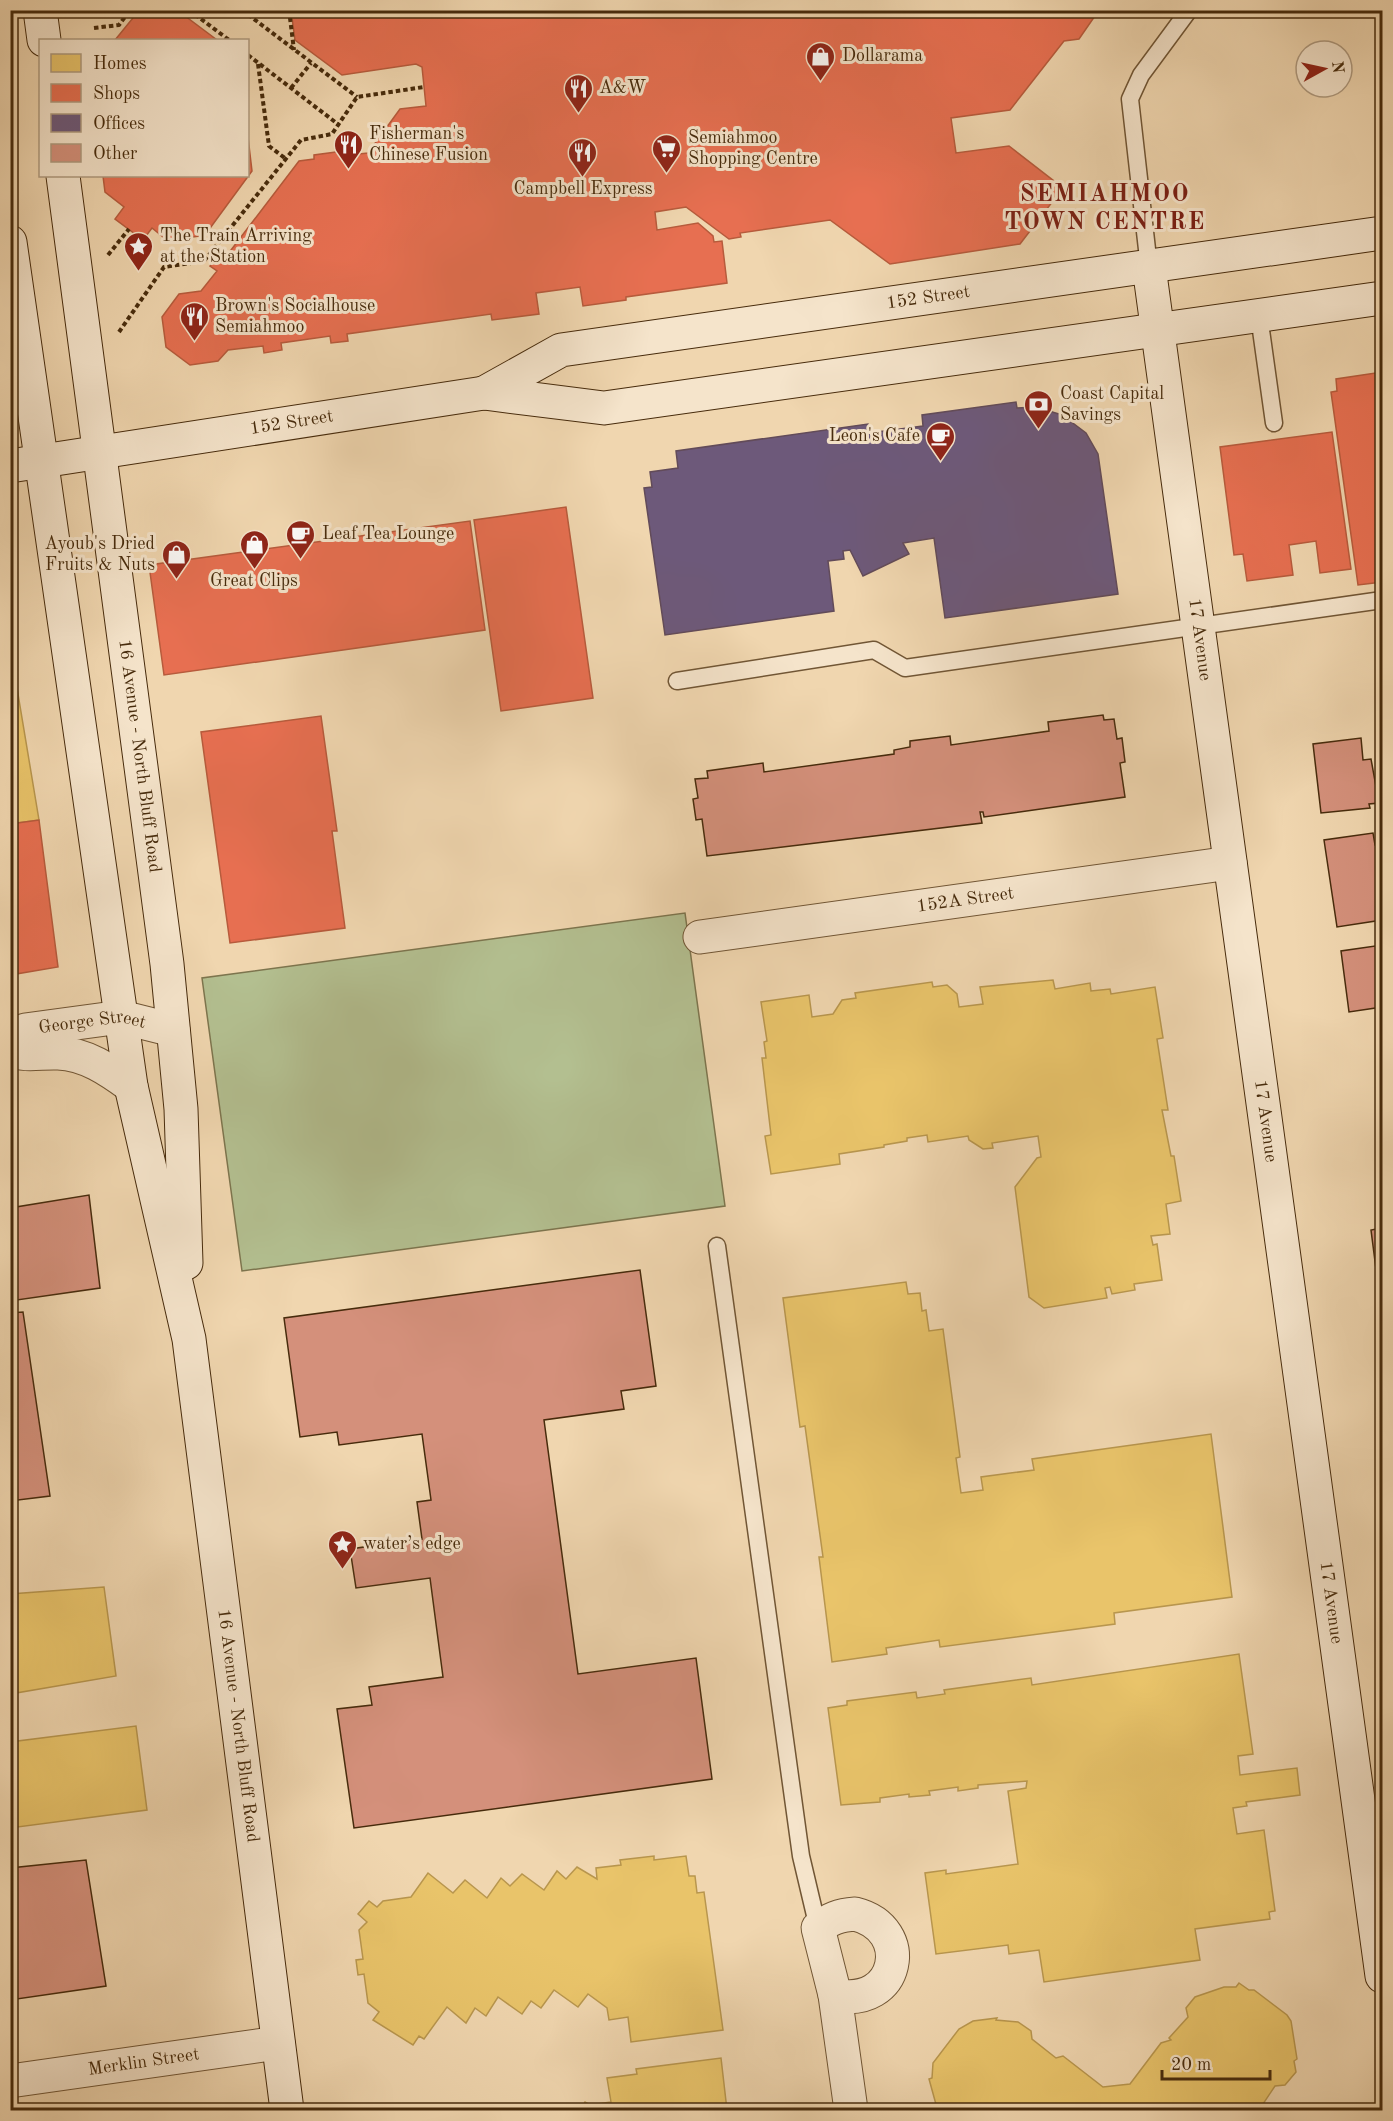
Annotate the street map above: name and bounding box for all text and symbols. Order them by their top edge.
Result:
legend [39,39,249,177]
north arrow [1294,39,1354,99]
shop icon: Dollarama [805,40,837,82]
place label: Dollarama [842,47,923,65]
text: Homes [93,55,147,73]
text: N [1328,60,1346,75]
restaurant icon: A&W [562,72,594,114]
place label: A&W [599,79,646,97]
text: Shops [93,85,140,103]
text: Offices [93,115,145,133]
place label: Fisherman's Chinese Fusion [369,125,488,164]
restaurant icon: Fisherman's Chinese Fusion [332,128,364,170]
place label: Semiahmoo Shopping Centre [688,129,818,168]
supermarket icon: Semiahmoo Shopping Centre [651,132,683,174]
restaurant icon: Campbell Express [567,136,599,178]
text: Other [93,145,138,163]
place label: Campbell Express [513,180,653,198]
district label: SEMIAHMOO TOWN CENTRE [1004,183,1206,235]
place label: The Train Arriving at the Station [160,227,312,266]
place icon: The Train Arriving at the Station [123,230,155,272]
street label: 152 Street [885,283,971,313]
place label: Brown's Socialhouse Semiahmoo [215,297,375,336]
restaurant icon: Brown's Socialhouse Semiahmoo [178,300,210,342]
place label: Coast Capital Savings [1060,385,1164,424]
bank icon: Coast Capital Savings [1023,388,1055,430]
street label: 152 Street [249,407,335,438]
cafe icon: Leon's Cafe [925,420,957,462]
place label: Leon's Cafe [829,427,920,445]
cafe icon: Leaf Tea Lounge [285,518,317,560]
place label: Leaf Tea Lounge [322,525,454,543]
shop icon: Great Clips [238,528,270,570]
place label: Ayoub's Dried Fruits & Nuts [44,535,155,574]
shop icon: Ayoub's Dried Fruits & Nuts [160,538,192,580]
place label: Great Clips [210,572,298,590]
street label: 17 Avenue [1185,597,1214,682]
street label: 16 Avenue - North Bluff Road [115,638,164,874]
street label: 152A Street [916,884,1015,916]
street label: George Street [37,1008,148,1037]
street label: 17 Avenue [1251,1079,1280,1164]
place icon: water’s edge [326,1528,358,1570]
place label: water’s edge [363,1535,461,1553]
street label: 17 Avenue [1317,1560,1346,1645]
street label: 16 Avenue - North Bluff Road [214,1608,262,1844]
scale bar [1162,2043,1270,2081]
street label: Merklin Street [87,2045,201,2079]
text: 20 m [1171,2056,1211,2074]

